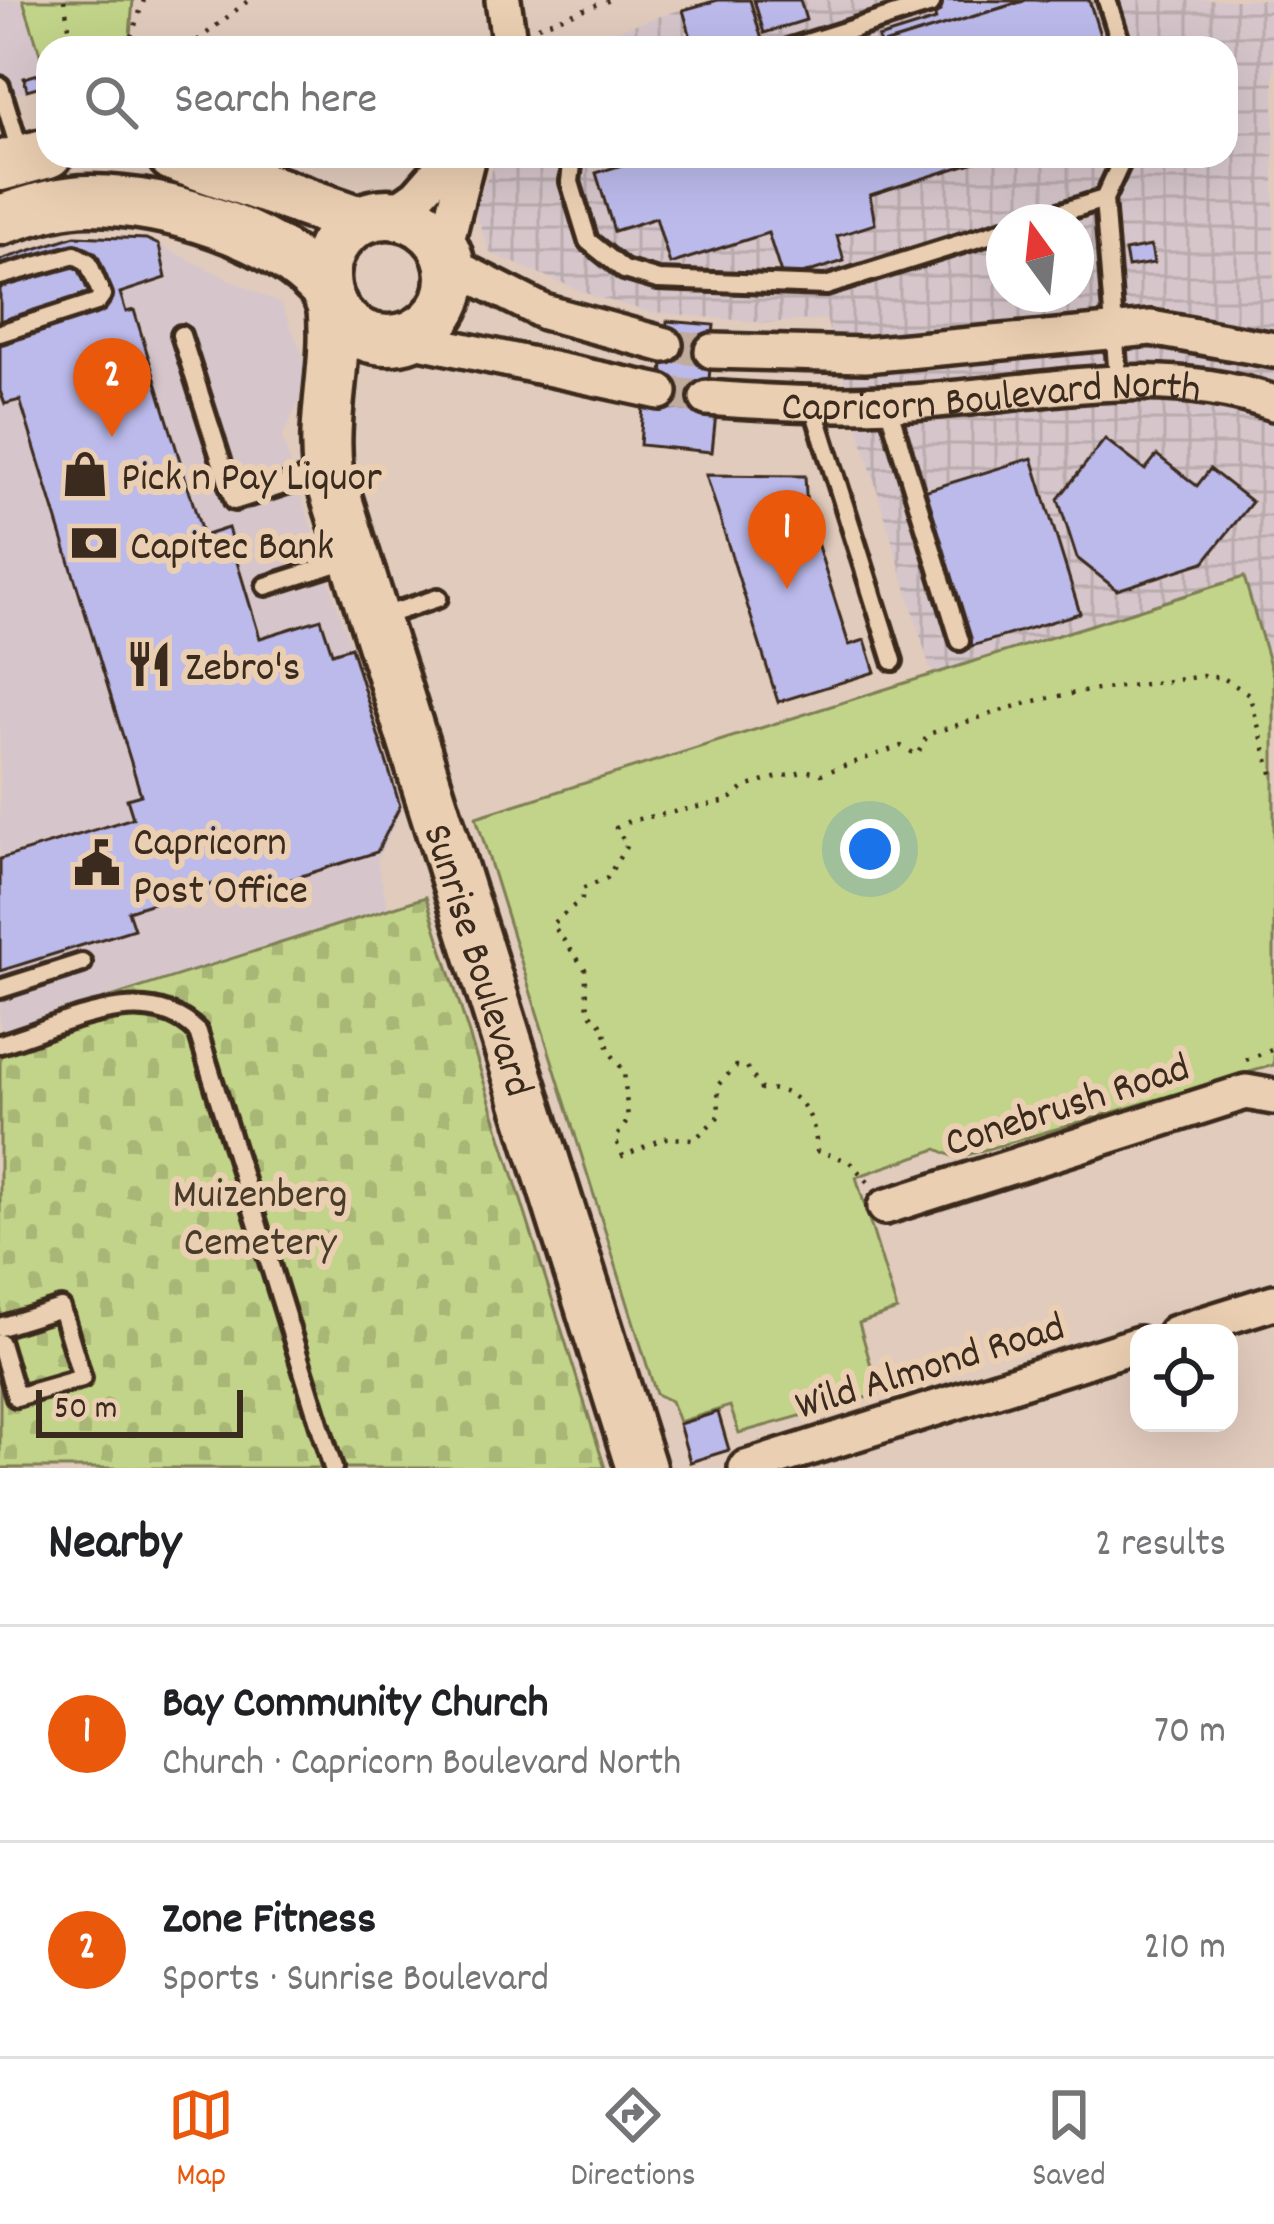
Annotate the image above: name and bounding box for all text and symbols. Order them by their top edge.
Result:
search box [36,36,1238,168]
icon: search [78,69,144,135]
text: Search here [174,70,377,134]
north arrow [986,204,1094,312]
pin: 2 [73,338,151,437]
street label: Capricorn Boulevard North [780,359,1203,441]
shop icon: Pick n Pay Liquor [60,449,110,499]
place label: Pick n Pay Liquor [121,451,382,511]
pin: 1 [748,490,826,589]
bank icon: Capitec Bank [69,518,119,568]
place label: Capitec Bank [130,520,334,580]
restaurant icon: Zebro's [124,639,174,689]
place label: Zebro's [185,641,300,701]
place label: Capricorn Post Office [133,816,308,924]
street label: Sunrise Boulevard [404,817,546,1105]
your location [840,819,900,879]
public building icon: Capricorn Post Office [72,838,122,888]
street label: Conebrush Road [938,1041,1198,1176]
park label: Muizenberg Cemetery [173,1168,347,1276]
street label: Wild Almond Road [789,1300,1073,1439]
map controls [1130,1324,1238,1432]
button: locate [1130,1324,1238,1432]
scale bar [36,1384,243,1437]
text: 50 m [54,1387,118,1434]
text: Nearby [48,1510,181,1582]
text: 2 results [1095,1519,1226,1574]
text: Bay Community Church [162,1674,548,1738]
text: 1 [83,1706,91,1761]
text: 70 m [1154,1706,1226,1761]
text: Church · Capricorn Boulevard North [162,1738,681,1793]
text: Zone Fitness [162,1890,376,1954]
text: 2 [78,1922,96,1977]
text: 210 m [1143,1922,1226,1977]
text: Sports · Sunrise Boulevard [162,1954,549,2009]
tab: Map [168,2082,234,2201]
tab: Directions [571,2082,696,2201]
tab: Saved [1032,2082,1106,2201]

